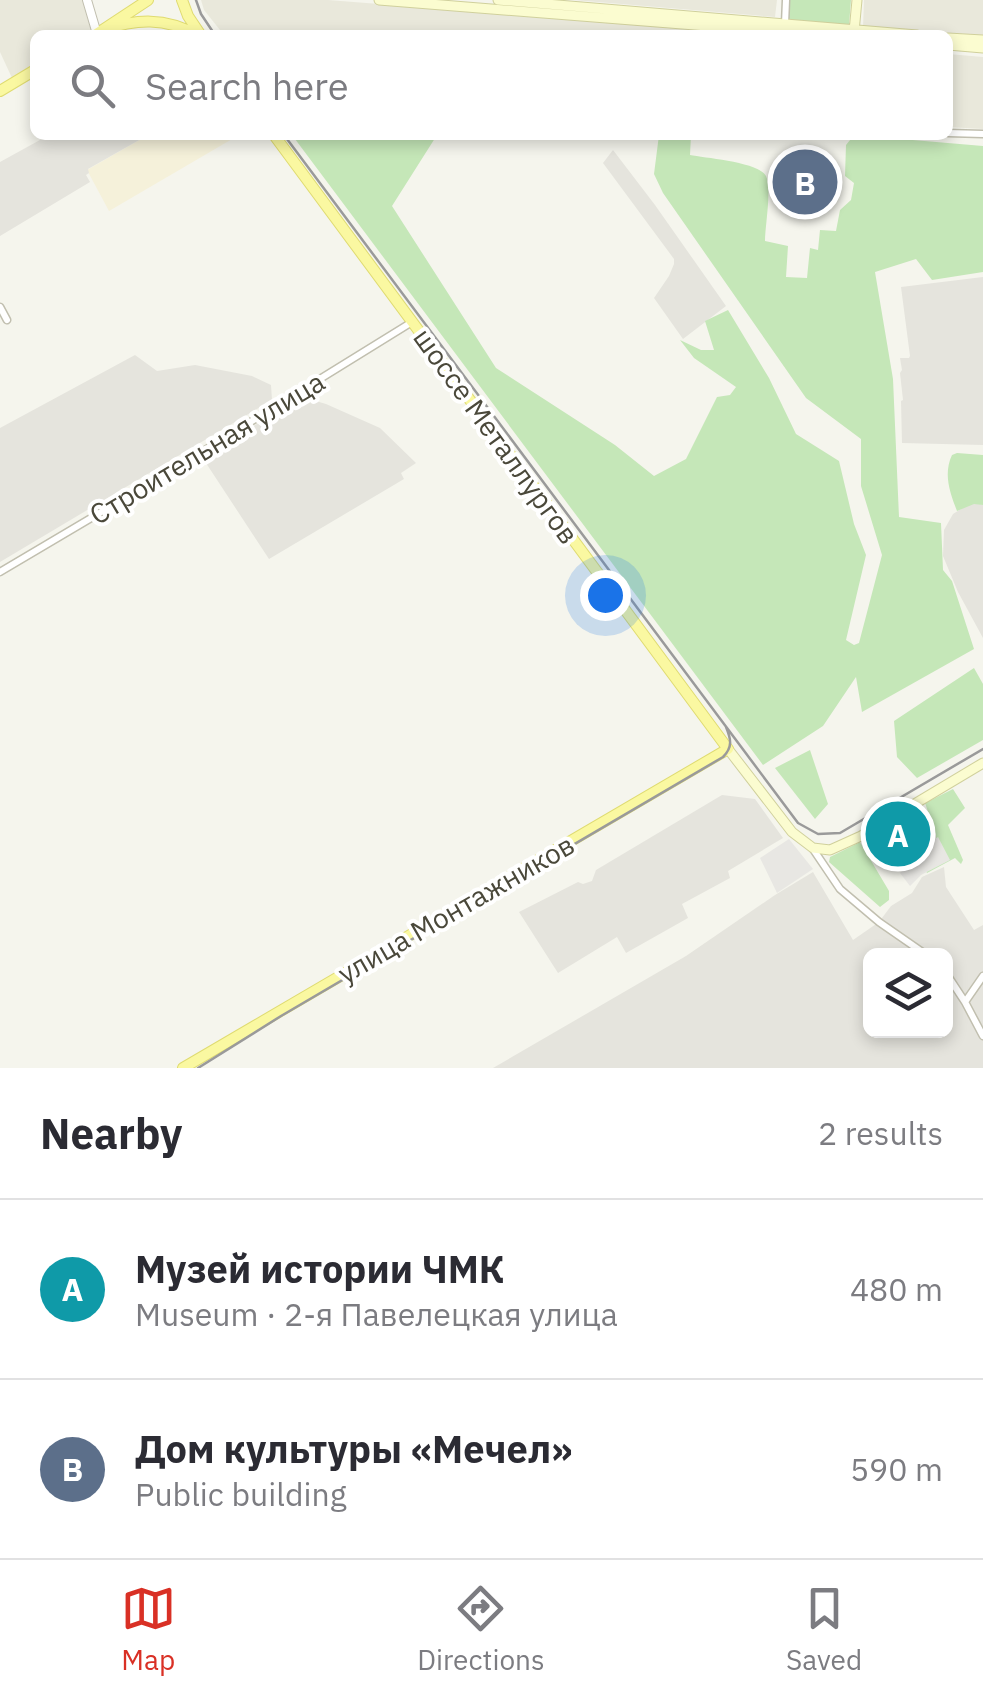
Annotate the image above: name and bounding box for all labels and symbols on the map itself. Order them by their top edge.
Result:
pin: B [772,144,838,220]
street label: шоссе Металлургов [405,320,587,551]
street label: Строительная улица [82,363,331,532]
your location [580,570,631,621]
pin: A [866,796,930,872]
street label: улица Монтажников [331,826,581,991]

